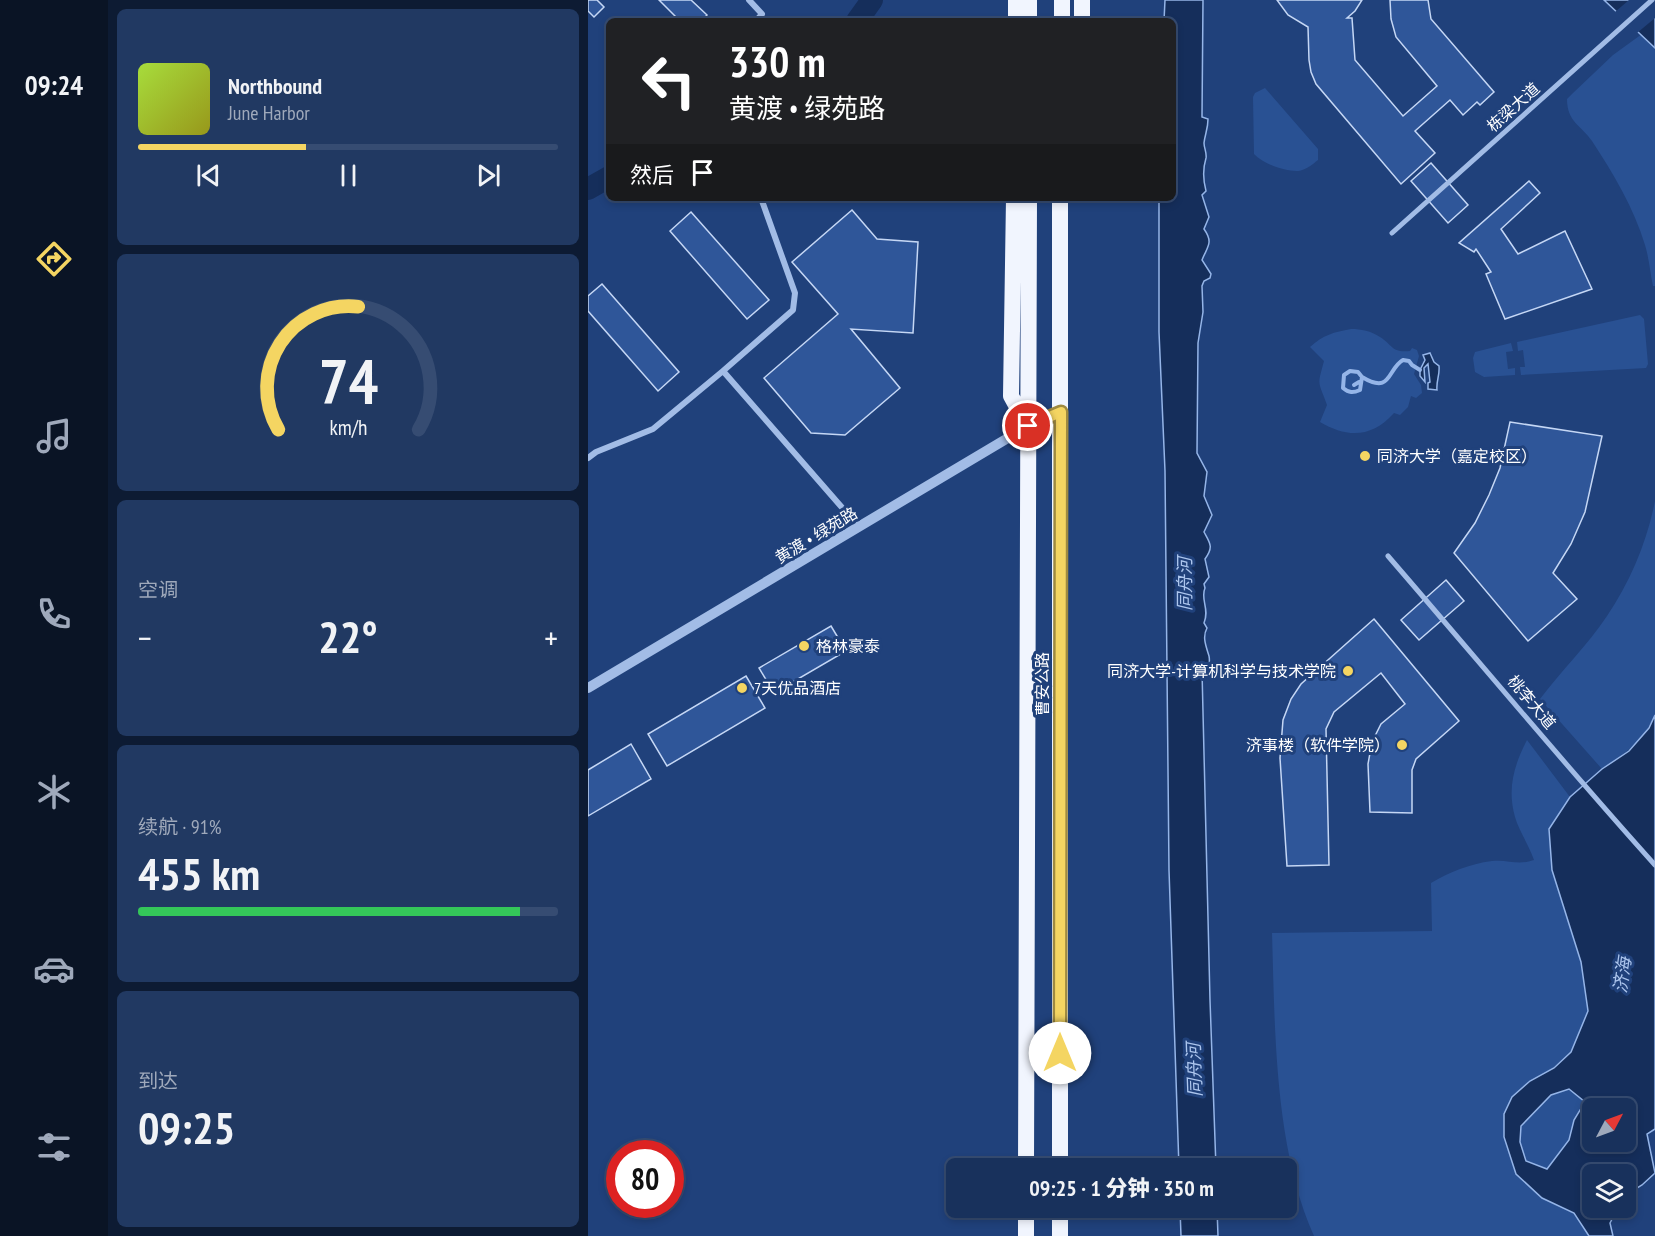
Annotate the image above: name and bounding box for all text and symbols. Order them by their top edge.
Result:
text: 330 m [729,34,826,89]
icon: left [630,42,708,120]
text: 09:24 [25,68,83,102]
text: Northbound [228,72,322,100]
street label: 栋梁大道 [1483,78,1543,136]
text: 黄渡 • 绿苑路 [729,91,885,125]
text: June Harbor [228,100,310,126]
icon: arrive [686,156,719,189]
icon: previous [192,159,225,192]
icon: pause [332,159,365,192]
icon: next [472,159,505,192]
text: 然后 [630,161,674,189]
icon: directions [33,238,75,280]
text: 74 [318,340,378,421]
pin [1002,400,1053,451]
icon: arrive [1011,409,1044,442]
text: km/h [329,413,367,441]
icon: music [33,415,75,457]
place label: 同济大学（嘉定校区） [1377,446,1537,466]
marker: 同济大学（嘉定校区） [1358,449,1372,463]
street label: 黄渡 • 绿苑路 [771,503,861,567]
water label: 同舟河 [1173,554,1196,611]
text: 空调 [138,577,178,603]
icon: phone [33,593,75,635]
text: 22° [318,607,378,665]
text: − [138,616,152,659]
text: + [544,616,558,659]
place label: 格林豪泰 [816,636,880,656]
marker: 格林豪泰 [797,639,811,653]
street label: 曹安公路 [1032,652,1052,716]
place label: 同济大学-计算机科学与技术学院 [1107,661,1336,681]
marker: 同济大学-计算机科学与技术学院 [1341,664,1355,678]
street label: 桃李大道 [1504,671,1560,733]
place label: 7天优品酒店 [754,678,841,698]
marker: 7天优品酒店 [735,681,749,695]
place label: 济事楼（软件学院） [1246,735,1390,755]
marker: 济事楼（软件学院） [1395,738,1409,752]
icon: climate [33,771,75,813]
text: 续航 · 91% [138,814,221,840]
text: 455 km [138,844,260,902]
icon: car [33,948,75,990]
water label: 济海 [1608,953,1636,994]
position arrow [1028,1021,1092,1085]
water label: 同舟河 [1181,1040,1206,1097]
text: 到达 [138,1068,178,1094]
text: 09:25 [138,1098,235,1156]
north arrow [1582,1098,1636,1152]
map controls [1582,1098,1636,1218]
icon: filters [33,1126,75,1168]
speed limit sign: 80 [606,1140,684,1218]
button: layers [1582,1164,1636,1218]
text: 09:25 · 1 分钟 · 350 m [1029,1174,1214,1202]

